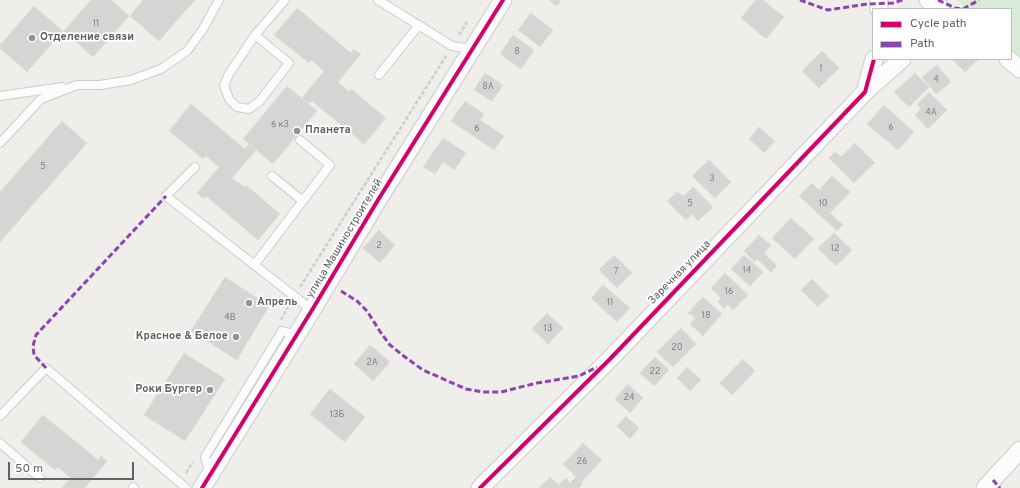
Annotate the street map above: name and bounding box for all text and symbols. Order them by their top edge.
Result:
legend [872,8,1012,60]
text: Cycle path [910,16,967,32]
house number: 11 [93,19,99,29]
place label: Отделение связи [40,31,134,45]
marker: Отделение связи [27,33,37,43]
text: Path [910,36,935,52]
house number: 8 [514,47,520,57]
house number: 1 [819,64,823,74]
house number: 4 [933,75,939,85]
house number: 8А [482,82,494,92]
house number: 4А [925,108,937,118]
house number: 6 к3 [271,120,289,130]
house number: 6 [888,123,894,133]
place label: Планета [305,124,351,138]
house number: 6 [474,124,480,134]
marker: Планета [292,126,302,136]
house number: 5 [40,162,46,172]
house number: 3 [709,174,715,184]
street label: улица Машиностроителей [304,177,386,301]
house number: 5 [687,199,693,209]
house number: 10 [818,199,828,209]
street label: Заречная улица [646,238,714,308]
house number: 2 [376,241,382,251]
house number: 12 [831,244,839,254]
house number: 14 [743,266,751,276]
house number: 7 [614,267,618,277]
house number: 16 [725,287,733,297]
place label: Апрель [257,296,298,310]
marker: Апрель [244,298,254,308]
house number: 11 [607,298,613,308]
house number: 18 [702,311,710,321]
house number: 4В [224,313,236,323]
house number: 13 [544,324,552,334]
place label: Красное & Белое [136,330,228,344]
marker: Красное & Белое [231,332,241,342]
house number: 20 [671,343,683,353]
house number: 2А [366,358,378,368]
house number: 22 [649,367,661,377]
place label: Роки Бургер [135,383,202,397]
marker: Роки Бургер [205,385,215,395]
house number: 24 [623,393,635,403]
house number: 13Б [330,410,344,420]
scale bar [10,454,136,480]
house number: 26 [577,457,587,467]
text: 50 m [15,461,43,477]

